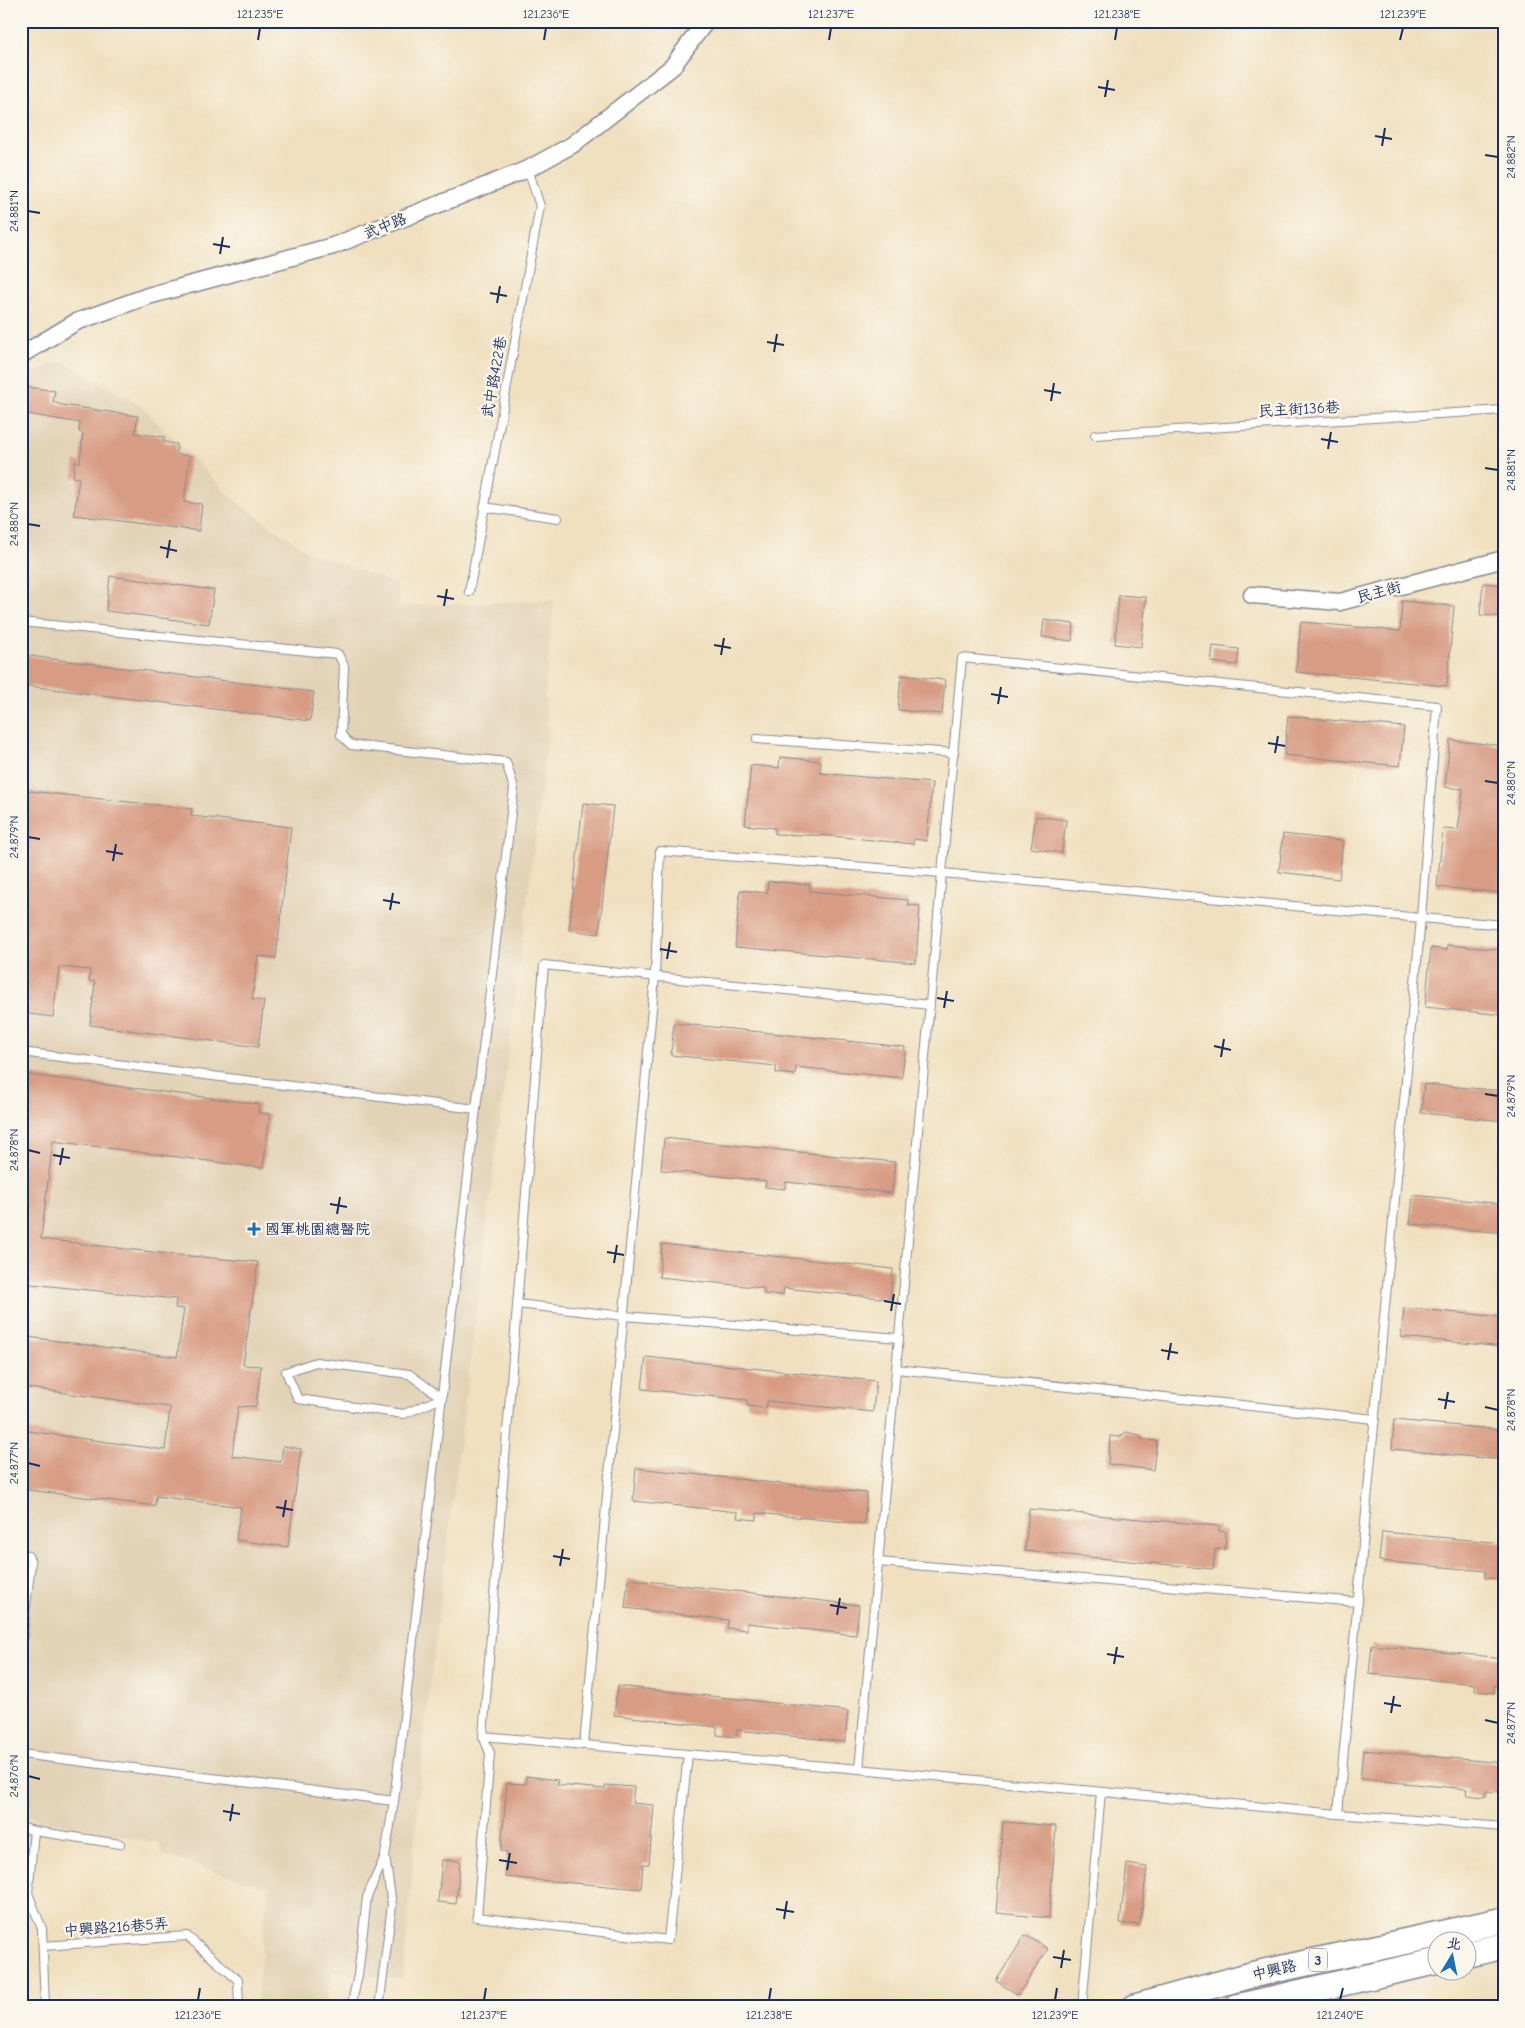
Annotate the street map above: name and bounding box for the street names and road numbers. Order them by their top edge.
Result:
street label: 武中路 [361,209,409,243]
street label: 武中路422巷 [478,335,510,419]
street label: 民主街136巷 [1258,398,1340,420]
street label: 民主街 [1355,577,1403,607]
street label: 中興路216巷5弄 [63,1914,169,1940]
road number: 3 [1309,1948,1327,1972]
street label: 中興路 [1250,1956,1298,1984]

